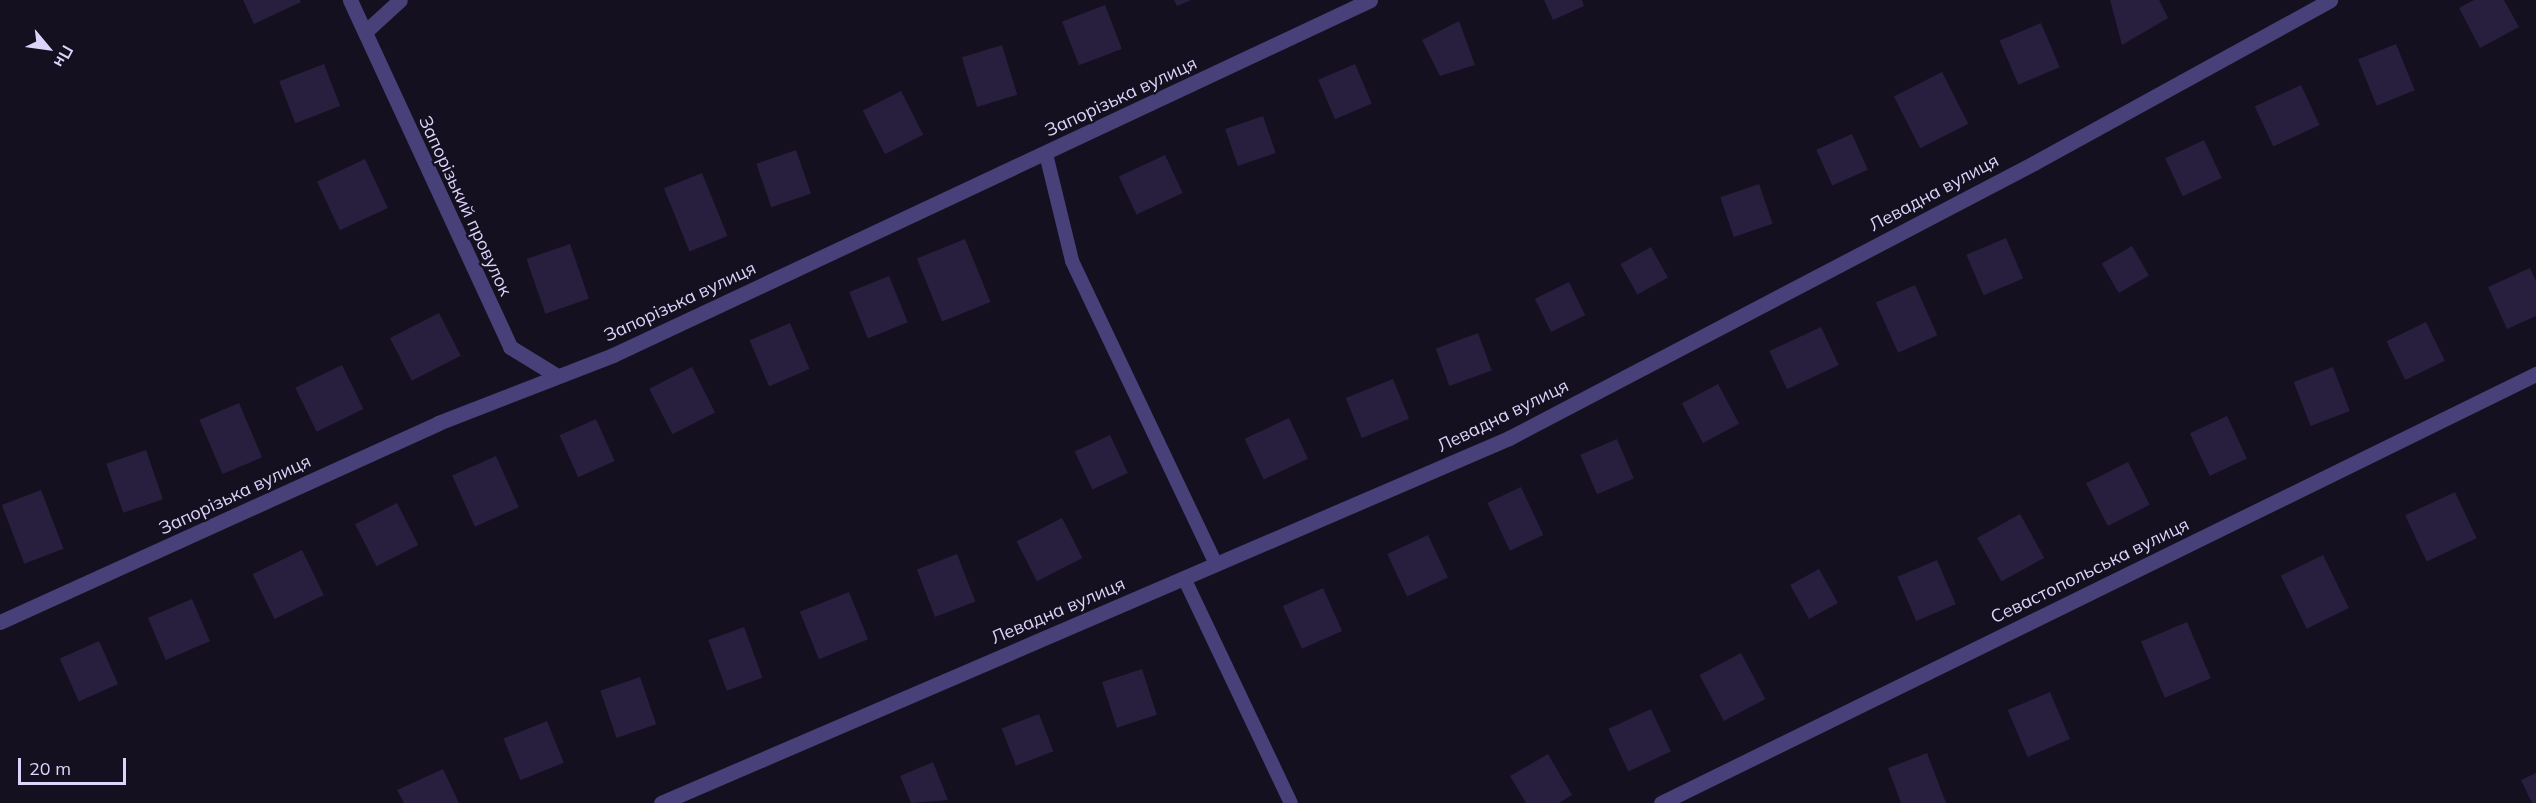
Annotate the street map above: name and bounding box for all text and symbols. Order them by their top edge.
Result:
north arrow [18,18,78,78]
text: Пн [50,42,78,71]
street label: Запорізька вулиця [1042,52,1200,142]
street label: Запорізький провулок [414,112,516,300]
street label: Левадна вулиця [1866,150,2002,236]
street label: Запорізька вулиця [601,257,759,347]
street label: Левадна вулиця [1434,375,1572,457]
street label: Запорізька вулиця [156,450,314,540]
street label: Севастопольська вулиця [1987,514,2193,628]
street label: Левадна вулиця [988,573,1128,649]
scale bar [21,746,129,784]
text: 20 m [29,757,71,780]

